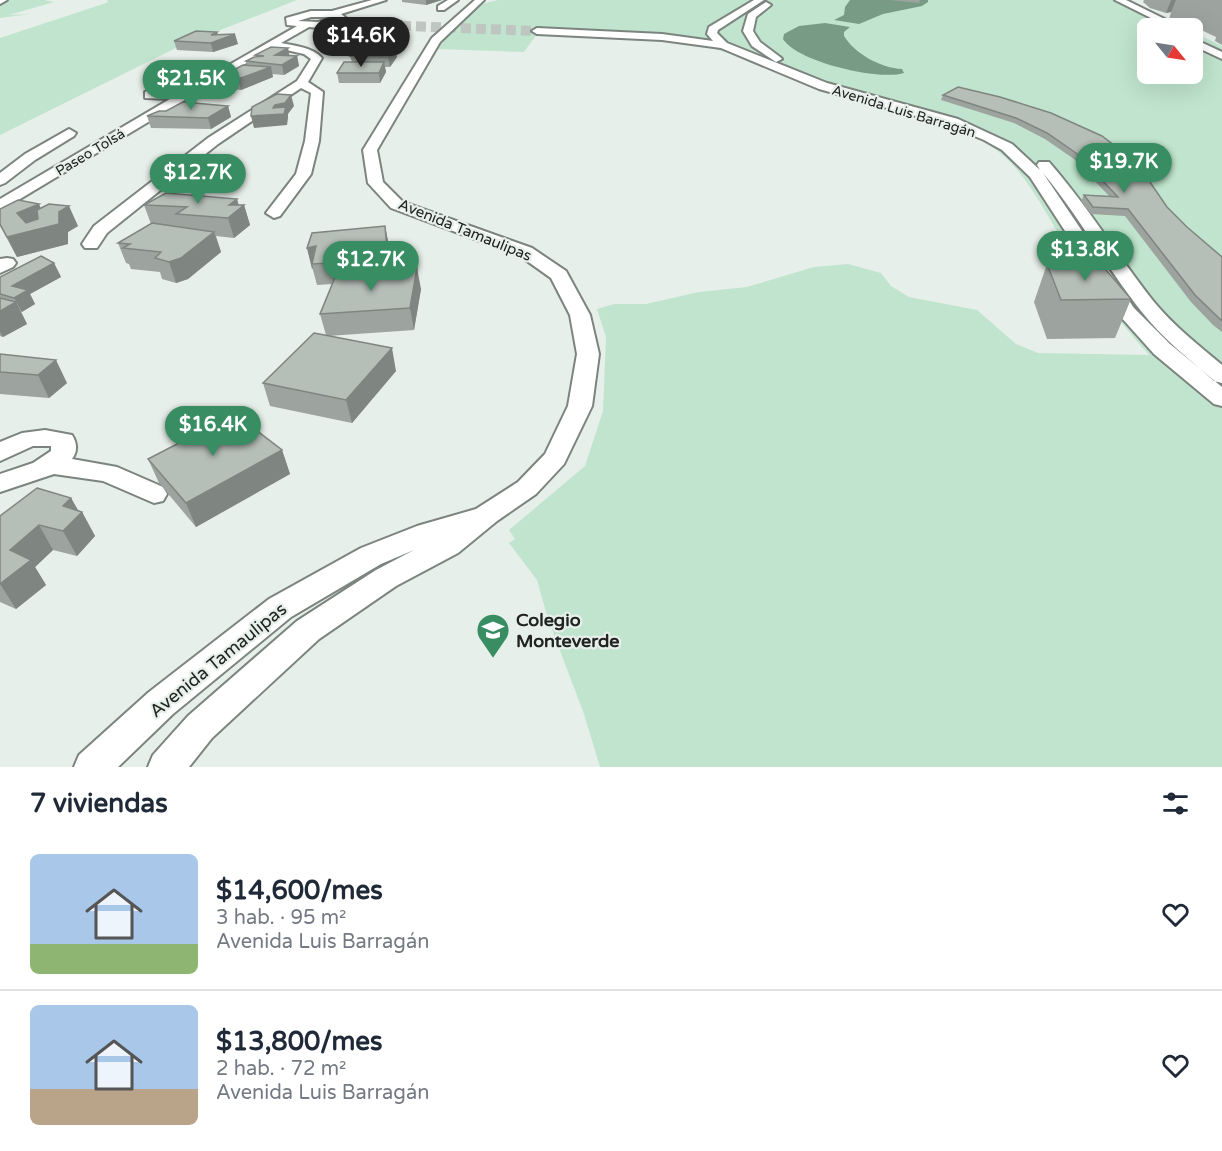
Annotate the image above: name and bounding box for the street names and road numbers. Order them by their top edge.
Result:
street label: Avenida Luis Barragán [830,82,978,141]
street label: Paseo Tolsá [52,125,128,180]
street label: Avenida Tamaulipas [396,195,534,265]
street label: Avenida Tamaulipas [145,598,291,722]

